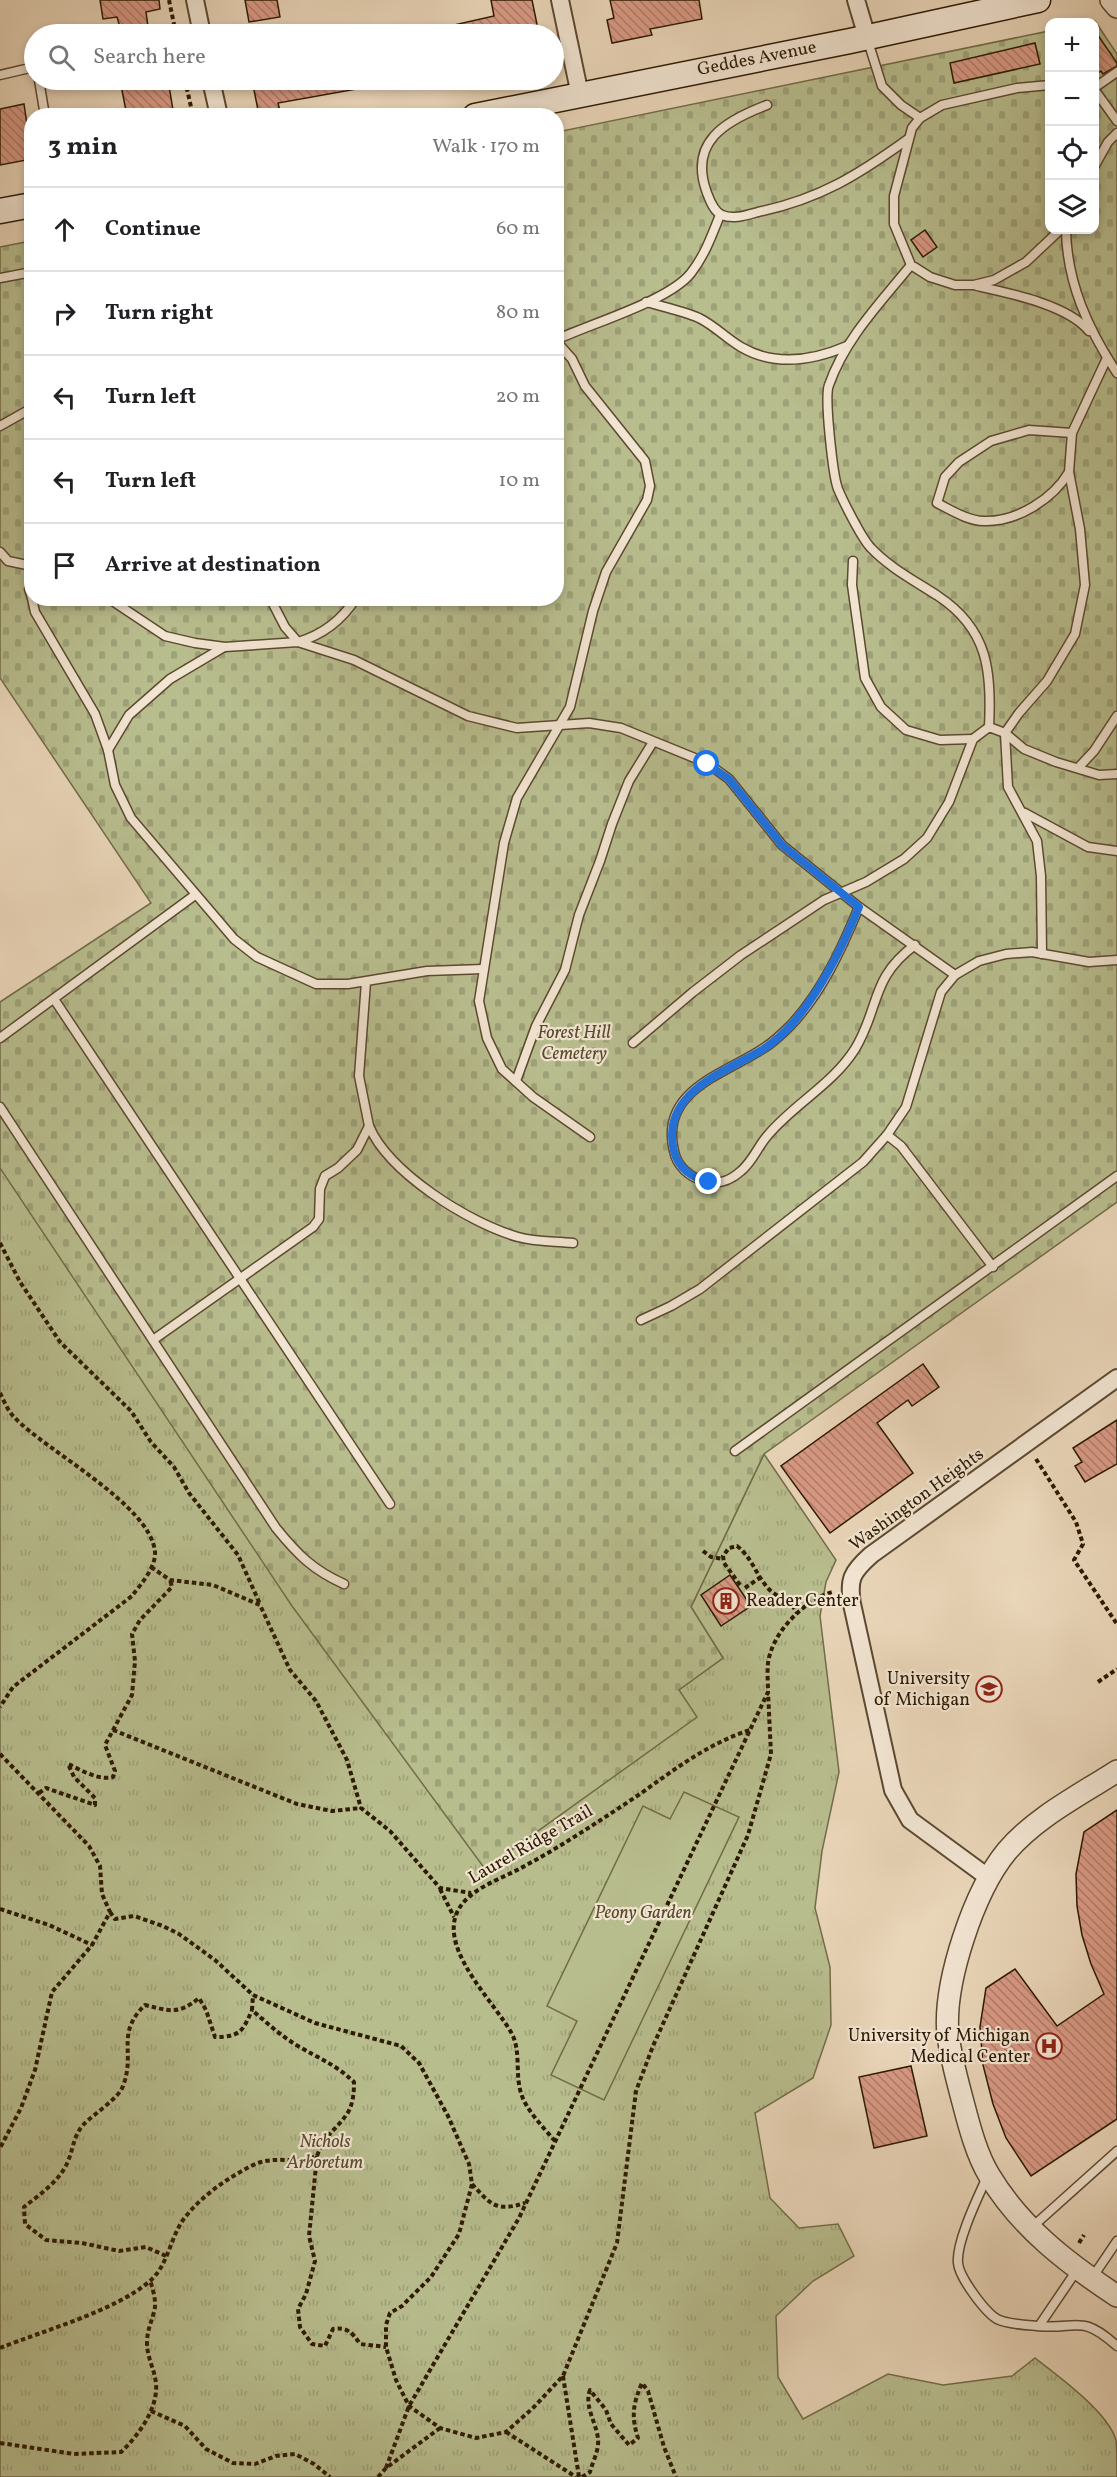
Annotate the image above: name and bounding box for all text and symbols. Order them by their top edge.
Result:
map controls [1045,18,1099,234]
button: + [1045,18,1099,72]
search box [24,24,564,90]
street label: Geddes Avenue [695,35,819,83]
icon: search [45,41,78,74]
text: Search here [93,42,206,73]
button: − [1045,72,1099,126]
button: locate [1045,126,1099,180]
text: 3 min [48,129,118,165]
text: Walk · 170 m [432,133,540,161]
button: layers [1045,180,1099,234]
icon: ahead [48,213,81,246]
text: Continue [105,214,201,245]
text: 60 m [496,215,540,243]
icon: right [48,297,81,330]
text: Turn right [105,298,213,329]
text: 80 m [496,299,540,327]
icon: left [48,381,81,414]
text: Turn left [105,382,196,413]
text: 20 m [496,383,540,411]
icon: left [48,465,81,498]
text: Turn left [105,466,196,497]
text: 10 m [499,467,540,495]
icon: arrive [48,549,81,582]
text: Arrive at destination [105,550,321,581]
route start [693,750,719,776]
park label: Forest Hill Cemetery [537,1021,611,1067]
route end [695,1168,721,1194]
street label: Washington Heights [844,1443,990,1557]
building icon: Reader Center [711,1586,741,1616]
place label: Reader Center [746,1589,859,1614]
place label: University of Michigan [874,1667,970,1713]
school or university icon: University of Michigan [974,1674,1004,1704]
street label: Laurel Ridge Trail [464,1799,598,1891]
park label: Peony Garden [594,1901,692,1926]
place label: University of Michigan Medical Center [848,2024,1030,2070]
hospital icon: University of Michigan Medical Center [1034,2031,1064,2061]
park label: Nichols Arboretum [286,2130,363,2176]

